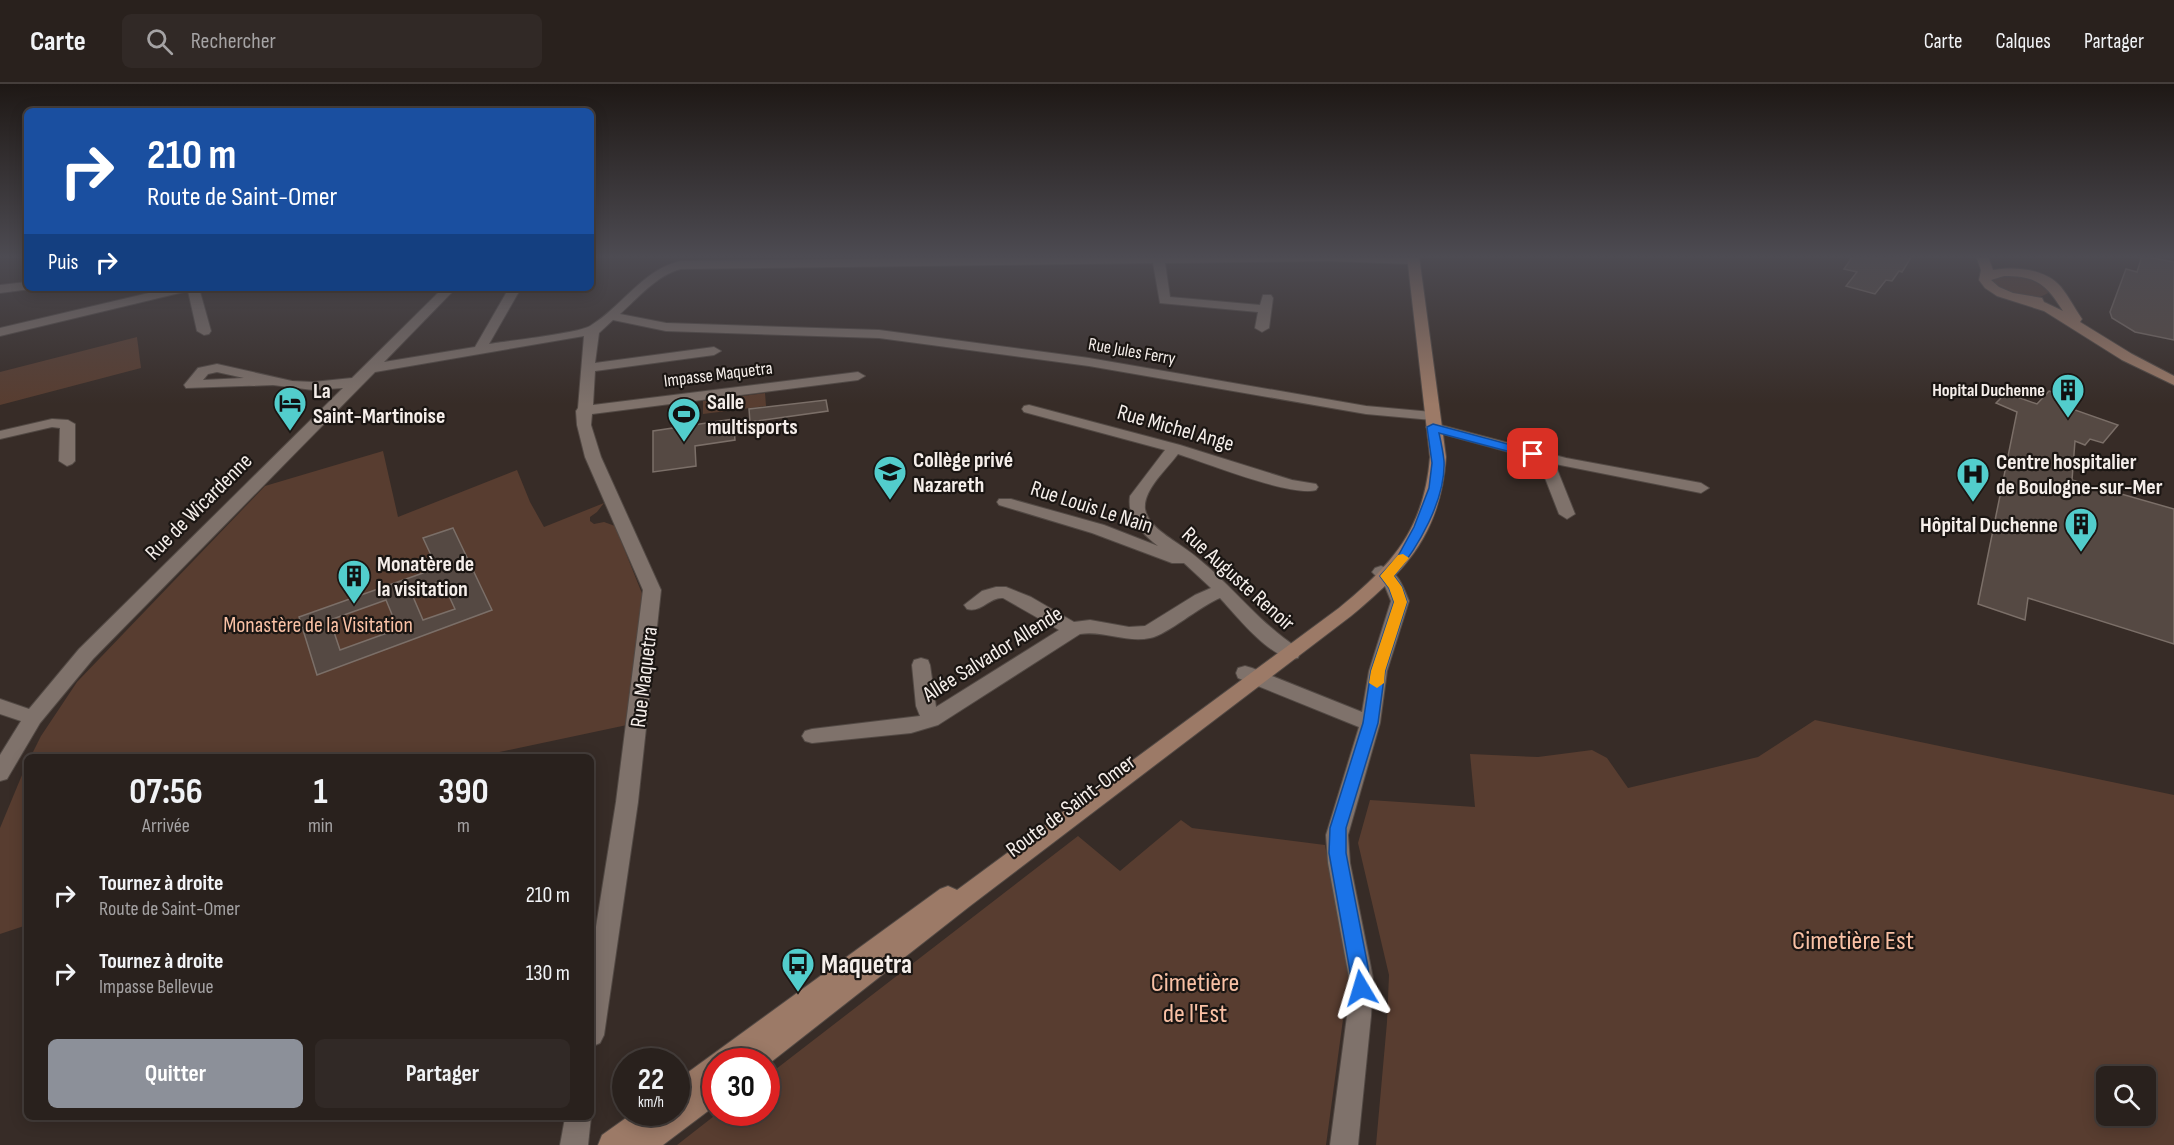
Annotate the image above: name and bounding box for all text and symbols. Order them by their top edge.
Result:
search box [122,14,542,68]
text: Carte [30,25,86,58]
icon: search [143,25,176,58]
text: Rechercher [191,28,276,55]
text: Carte [1924,29,1963,54]
text: Calques [1996,29,2051,54]
text: Partager [2084,29,2144,54]
text: 210 m [147,130,236,181]
icon: right [48,132,126,210]
text: Route de Saint-Omer [147,181,337,213]
icon: right [90,246,123,279]
text: Puis [48,249,78,276]
street label: Rue Jules Ferry [1087,333,1177,370]
street label: Impasse Maquetra [662,357,774,392]
building icon: Hopital Duchenne [2050,372,2086,419]
place label: La Saint-Martinoise [313,378,445,430]
place label: Hopital Duchenne [1932,380,2045,401]
hotel icon: La Saint-Martinoise [272,385,308,432]
place label: Salle multisports [707,389,798,441]
sports icon: Salle multisports [666,396,702,443]
street label: Rue Michel Ange [1114,399,1237,458]
pin [1507,428,1558,479]
icon: arrive [1516,437,1549,470]
place label: Collège privé Nazareth [913,447,1013,499]
street label: Rue de Wicardenne [140,448,258,566]
place label: Centre hospitalier de Boulogne-sur-Mer [1996,449,2163,501]
school or university icon: Collège privé Nazareth [872,454,908,501]
hospital icon: Centre hospitalier de Boulogne-sur-Mer [1955,456,1991,503]
street label: Rue Louis Le Nain [1027,475,1156,540]
building icon: Hôpital Duchenne [2063,506,2099,553]
place label: Hôpital Duchenne [1920,512,2058,539]
street label: Rue Auguste Renoir [1176,521,1300,637]
place label: Monatère de la visitation [377,551,474,603]
building icon: Monatère de la visitation [336,558,372,605]
street label: Allée Salvador Allende [917,600,1068,709]
park label: Monastère de la Visitation [223,612,413,639]
street label: Rue Maquetra [625,625,664,729]
street label: Route de Saint-Omer [1001,749,1141,864]
text: 07:56 [129,771,203,814]
text: 1 [313,771,328,814]
text: 390 [438,771,489,814]
text: Arrivée [142,814,190,838]
text: min [308,814,333,838]
text: m [457,814,470,838]
text: Tournez à droite [99,870,224,897]
icon: right [48,879,81,912]
text: 210 m [526,882,570,909]
text: Route de Saint-Omer [99,897,240,921]
park label: Cimetière Est [1792,925,1914,957]
bus stop icon: Maquetra [780,946,816,993]
text: Tournez à droite [99,948,224,975]
place label: Maquetra [821,949,912,981]
position arrow [1329,956,1393,1020]
icon: right [48,957,81,990]
text: 130 m [526,960,570,987]
park label: Cimetière de l'Est [1151,967,1239,1030]
text: Impasse Bellevue [99,975,214,999]
button: Quitter [48,1039,303,1108]
button: Partager [315,1039,570,1108]
speed limit sign: 30 [702,1048,780,1126]
text: 22 [638,1062,664,1098]
map controls [2096,1066,2156,1126]
button: search [2096,1066,2156,1126]
text: km/h [638,1093,664,1112]

